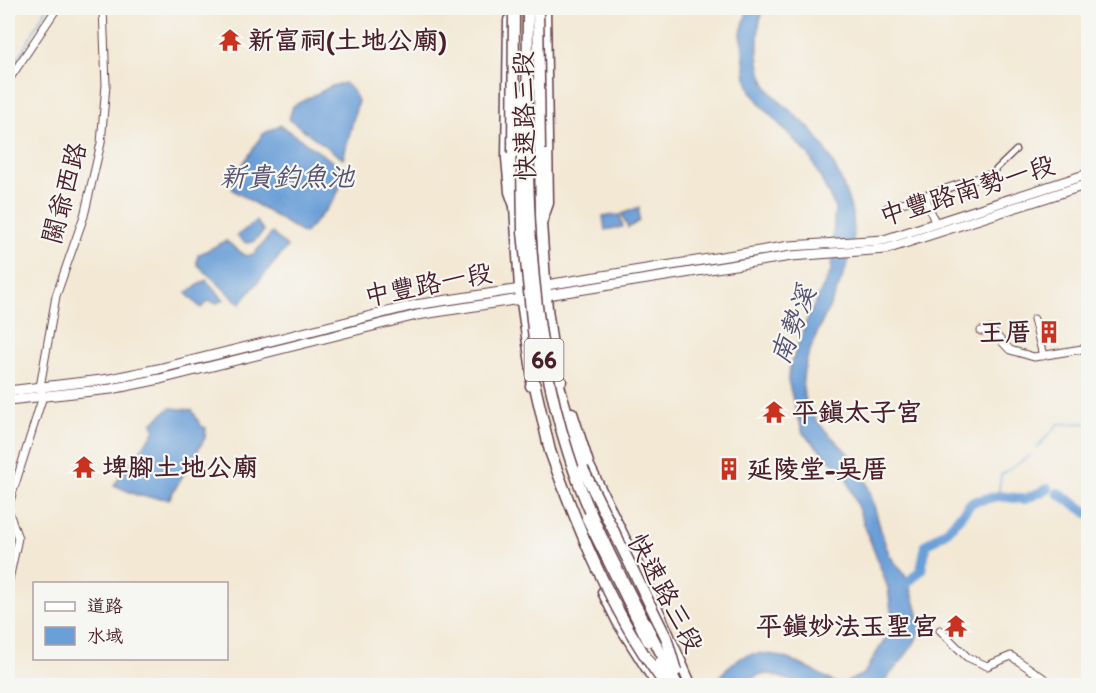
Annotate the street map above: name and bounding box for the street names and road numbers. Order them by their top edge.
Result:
street label: 快速路三段 [507,51,541,181]
street label: 關爺西路 [35,139,93,247]
street label: 中豐路南勢一段 [875,148,1059,232]
street label: 中豐路一段 [361,256,495,312]
road number: 66 [524,339,564,381]
street label: 快速路三段 [621,528,711,658]

